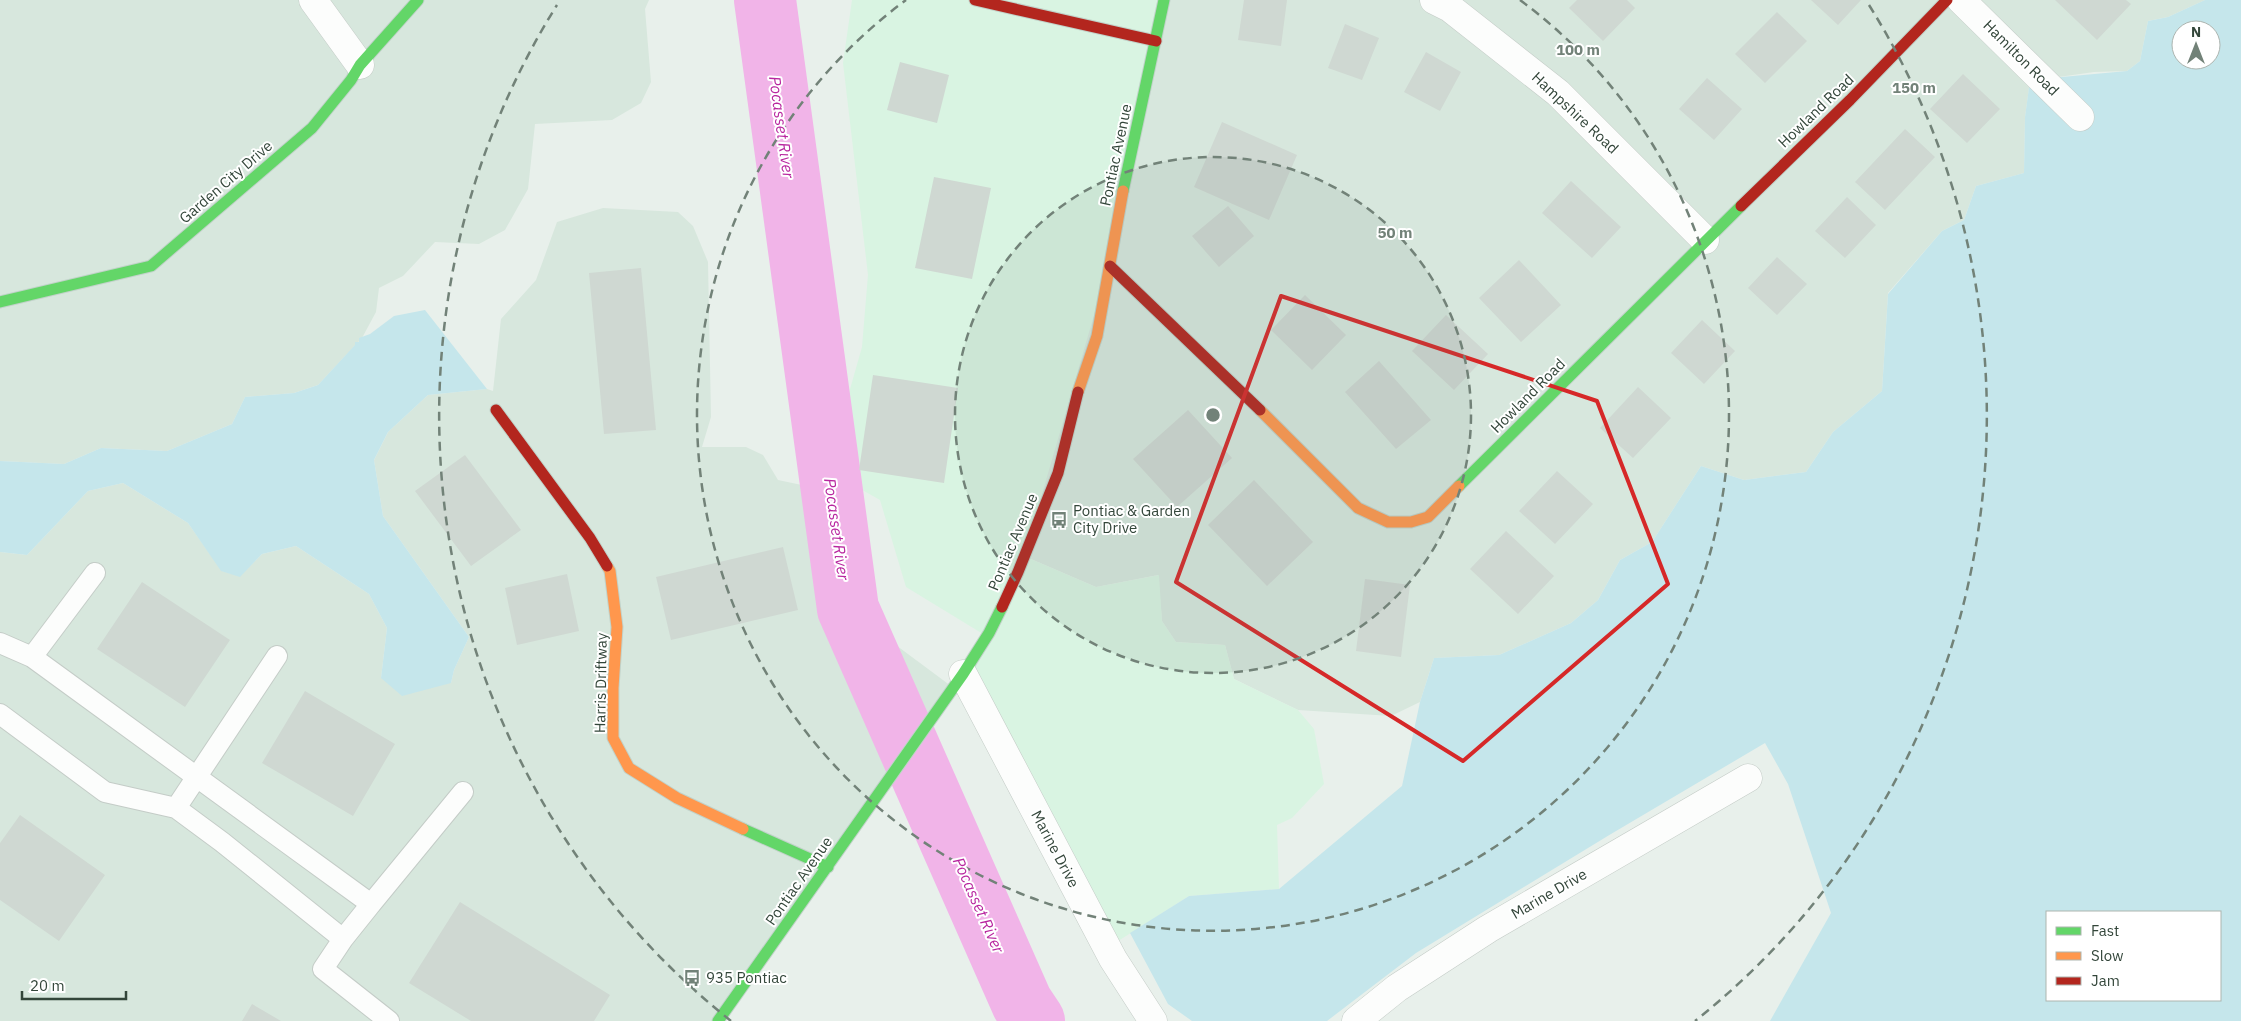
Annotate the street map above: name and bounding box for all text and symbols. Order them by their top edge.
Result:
street label: Hamilton Road [1979,16,2063,100]
north arrow [2171,20,2221,70]
text: N [2191,23,2201,41]
text: 100 m [1556,40,1600,59]
street label: Hampshire Road [1528,68,1623,158]
street label: Howland Road [1774,70,1857,151]
water label: Pocasset River [765,75,799,180]
text: 150 m [1892,78,1936,97]
street label: Pontiac Avenue [1095,102,1136,208]
street label: Garden City Drive [175,136,276,227]
text: 50 m [1378,223,1412,242]
street label: Howland Road [1486,354,1569,437]
centre of rings [1204,406,1222,424]
water label: Pocasset River [820,477,854,582]
street label: Pontiac Avenue [983,490,1042,593]
place label: Pontiac & Garden City Drive [1073,501,1190,537]
bus stop icon: Pontiac & Garden City Drive [1049,510,1069,530]
street label: Harris Driftway [590,632,611,733]
street label: Marine Drive [1027,807,1084,891]
street label: Pontiac Avenue [761,833,836,929]
water label: Pocasset River [949,854,1010,957]
street label: Marine Drive [1507,864,1590,923]
legend [2046,911,2221,1001]
text: Fast [2091,921,2119,940]
text: Slow [2091,946,2124,965]
scale bar [22,968,126,1000]
bus stop icon: 935 Pontiac [682,968,702,988]
place label: 935 Pontiac [706,968,787,987]
text: Jam [2091,971,2120,990]
text: 20 m [30,976,65,995]

